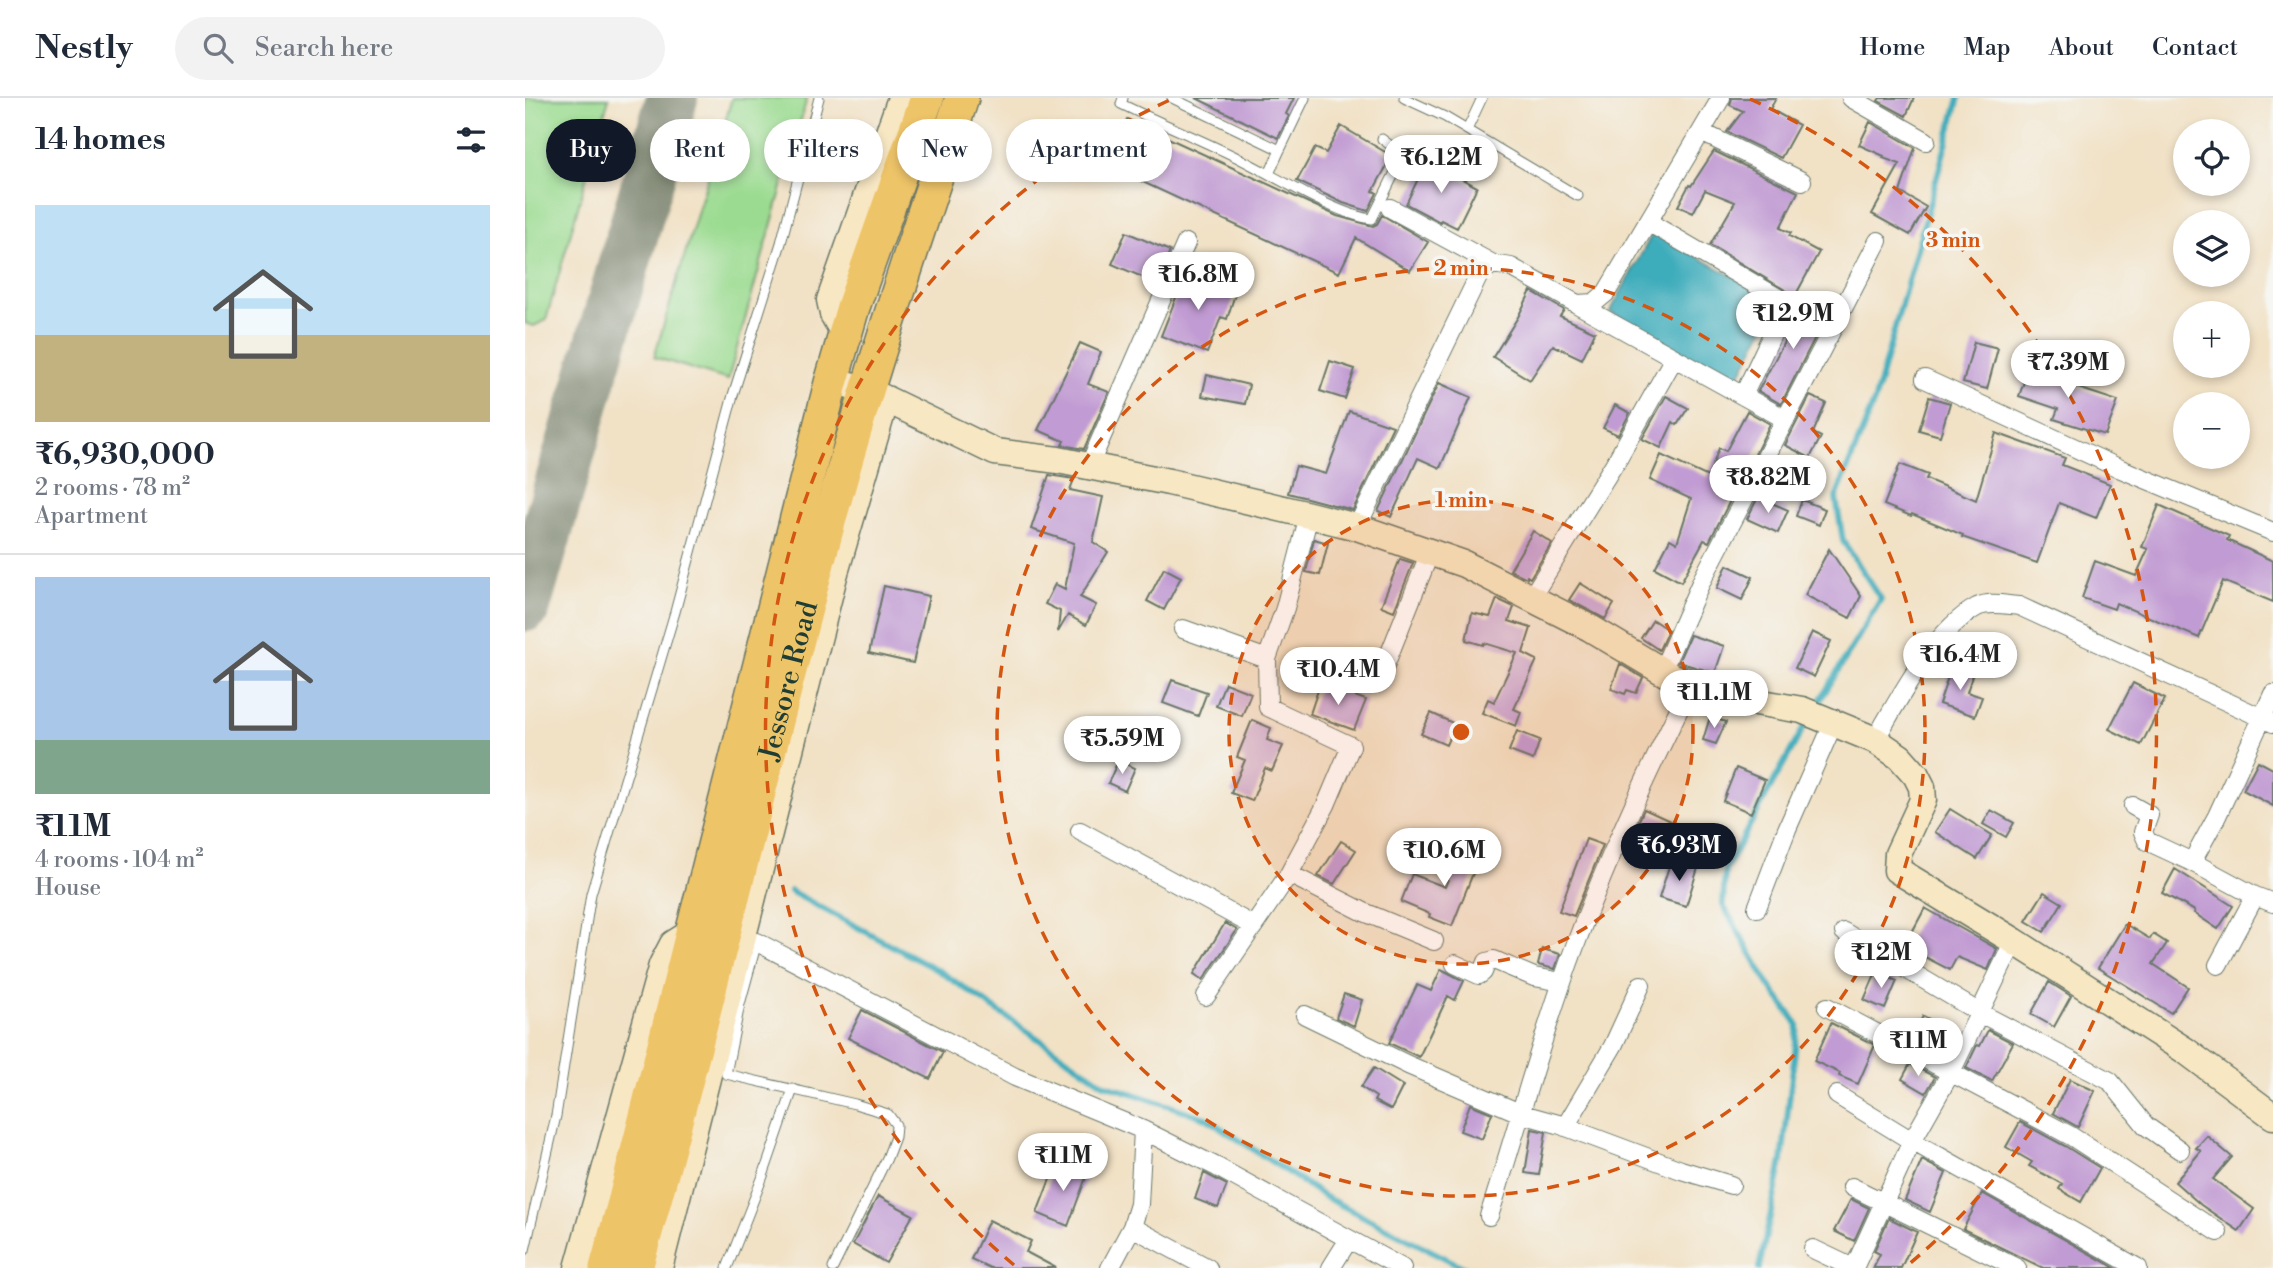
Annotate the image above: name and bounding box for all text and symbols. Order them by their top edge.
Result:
search box [175,17,665,80]
text: Nestly [35,28,133,69]
icon: search [199,29,237,67]
text: Search here [255,32,393,64]
text: Home [1860,33,1925,63]
text: Map [1963,33,2011,63]
text: About [2049,33,2114,63]
text: Contact [2152,33,2238,63]
chip: Buy [546,119,636,182]
chip: Rent [650,119,750,182]
chip: Filters [764,119,883,182]
chip: New [897,119,992,182]
chip: Apartment [1006,119,1172,182]
map controls [2173,119,2250,469]
button: locate [2173,119,2250,196]
text: 14 homes [35,121,166,159]
icon: filters [452,121,490,159]
pin: ₹6.12M [1384,136,1498,195]
text: ₹6.12M [1400,144,1482,172]
button: layers [2173,210,2250,287]
text: 3 min [1926,228,1980,254]
icon: home [200,251,326,377]
pin: ₹16.8M [1141,252,1255,312]
text: 2 min [1433,256,1489,282]
text: ₹16.8M [1158,261,1238,289]
pin: ₹12.9M [1736,292,1850,351]
text: ₹12.9M [1752,300,1834,328]
button: + [2173,301,2250,378]
pin: ₹7.39M [2011,341,2125,400]
text: ₹7.39M [2027,349,2109,377]
button: − [2173,392,2250,469]
text: ₹6,930,000 [35,436,215,474]
pin: ₹8.82M [1711,456,1825,515]
text: ₹8.82M [1725,464,1811,492]
text: 2 rooms · 78 m² [35,474,190,502]
text: 1 min [1435,488,1487,514]
text: Apartment [35,502,148,530]
street label: Jessore Road [752,597,826,765]
icon: home [200,623,326,749]
pin: ₹16.4M [1903,632,2017,692]
text: ₹16.4M [1919,641,2001,669]
pin: ₹10.4M [1281,648,1395,707]
text: ₹10.4M [1296,656,1380,684]
pin: ₹11.1M [1657,670,1771,730]
text: ₹11.1M [1676,679,1752,707]
pin: ₹5.59M [1065,716,1179,776]
centre of rings [1449,720,1473,744]
text: ₹5.59M [1080,725,1164,753]
text: ₹11M [35,808,111,846]
pin: ₹6.93M [1622,824,1736,883]
pin: ₹10.6M [1387,828,1501,888]
text: ₹6.93M [1637,832,1721,860]
text: ₹10.6M [1402,837,1486,865]
text: 4 rooms · 104 m² [35,846,204,874]
text: House [35,874,101,902]
pin: ₹12M [1840,930,1922,990]
text: ₹12M [1850,939,1912,967]
pin: ₹11M [1877,1018,1959,1078]
text: ₹11M [1889,1027,1947,1055]
pin: ₹11M [1022,1134,1104,1193]
text: ₹11M [1034,1142,1092,1170]

